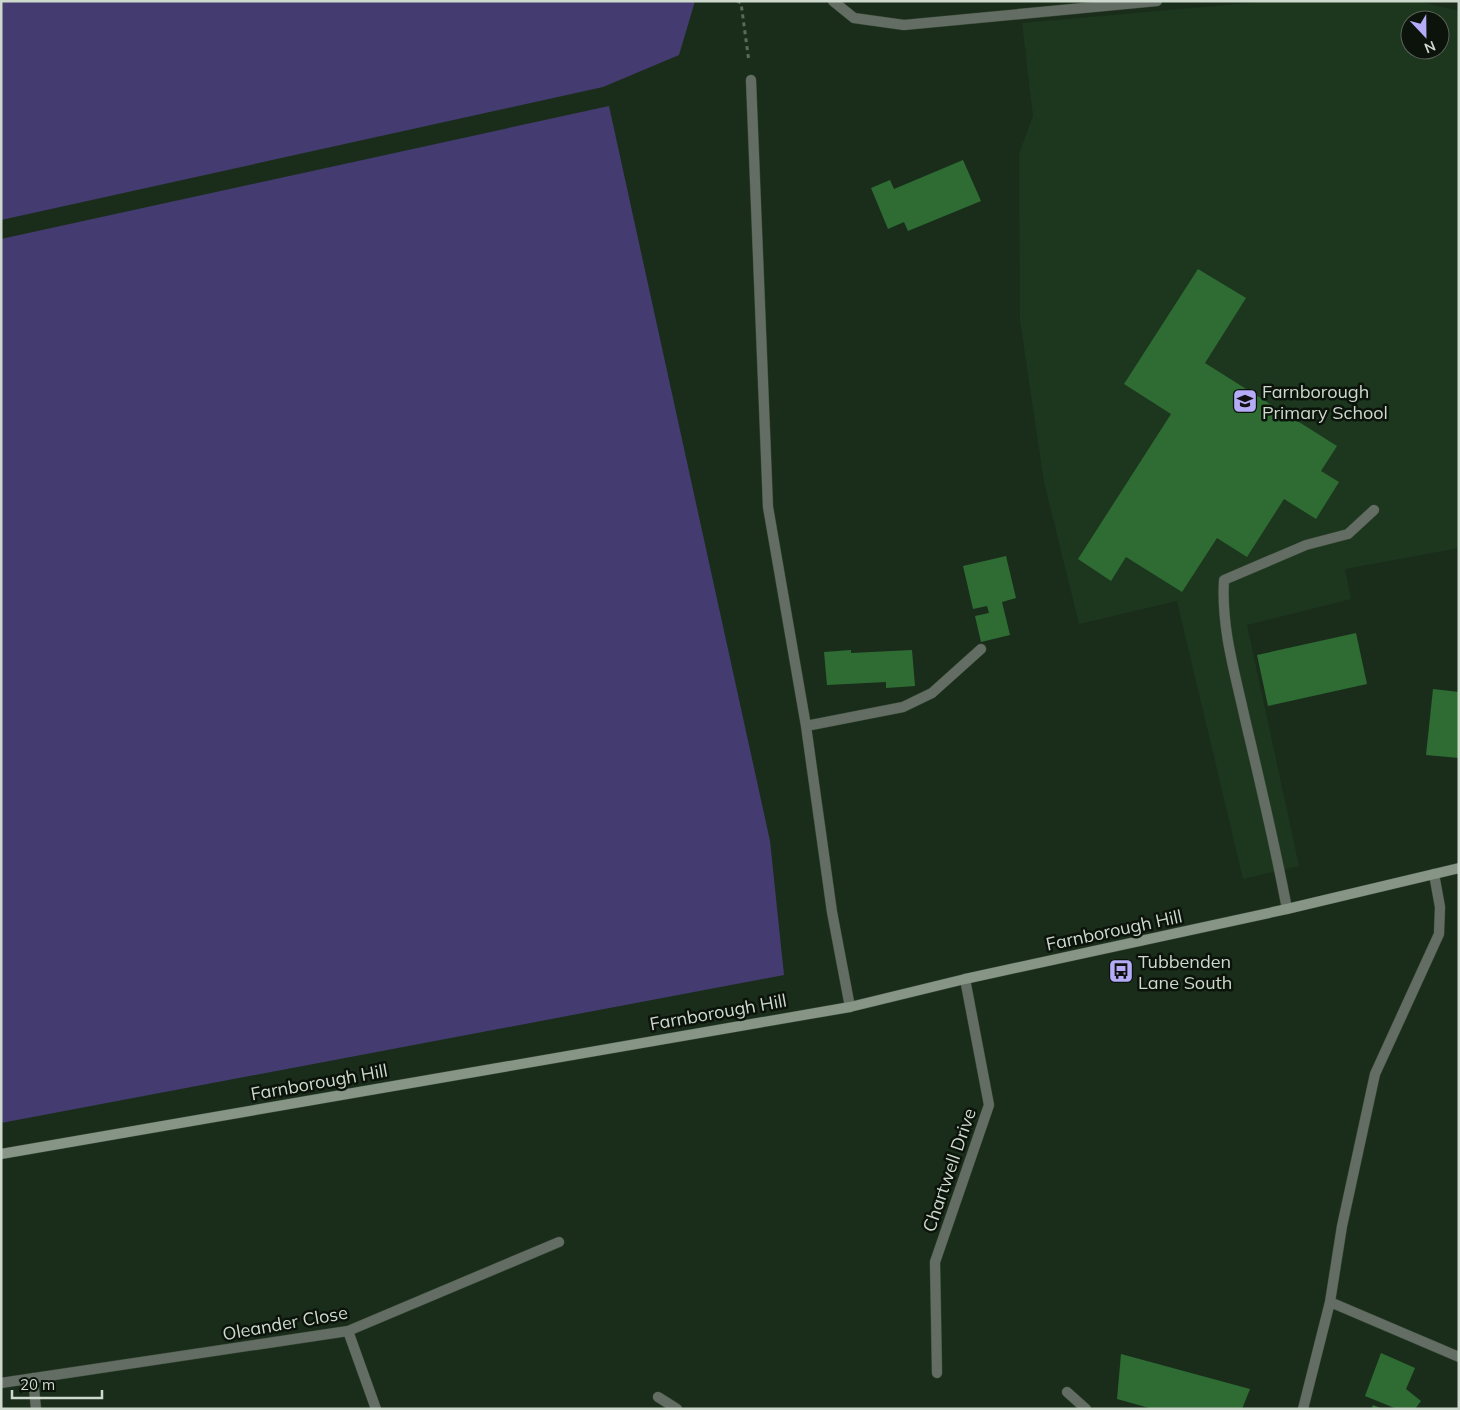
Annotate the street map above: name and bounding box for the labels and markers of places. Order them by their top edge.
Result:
place label: Farnborough Primary School [1262,380,1388,424]
school or university icon: Farnborough Primary School [1232,388,1258,414]
place label: Tubbenden Lane South [1138,950,1232,994]
bus stop icon: Tubbenden Lane South [1108,958,1134,984]

